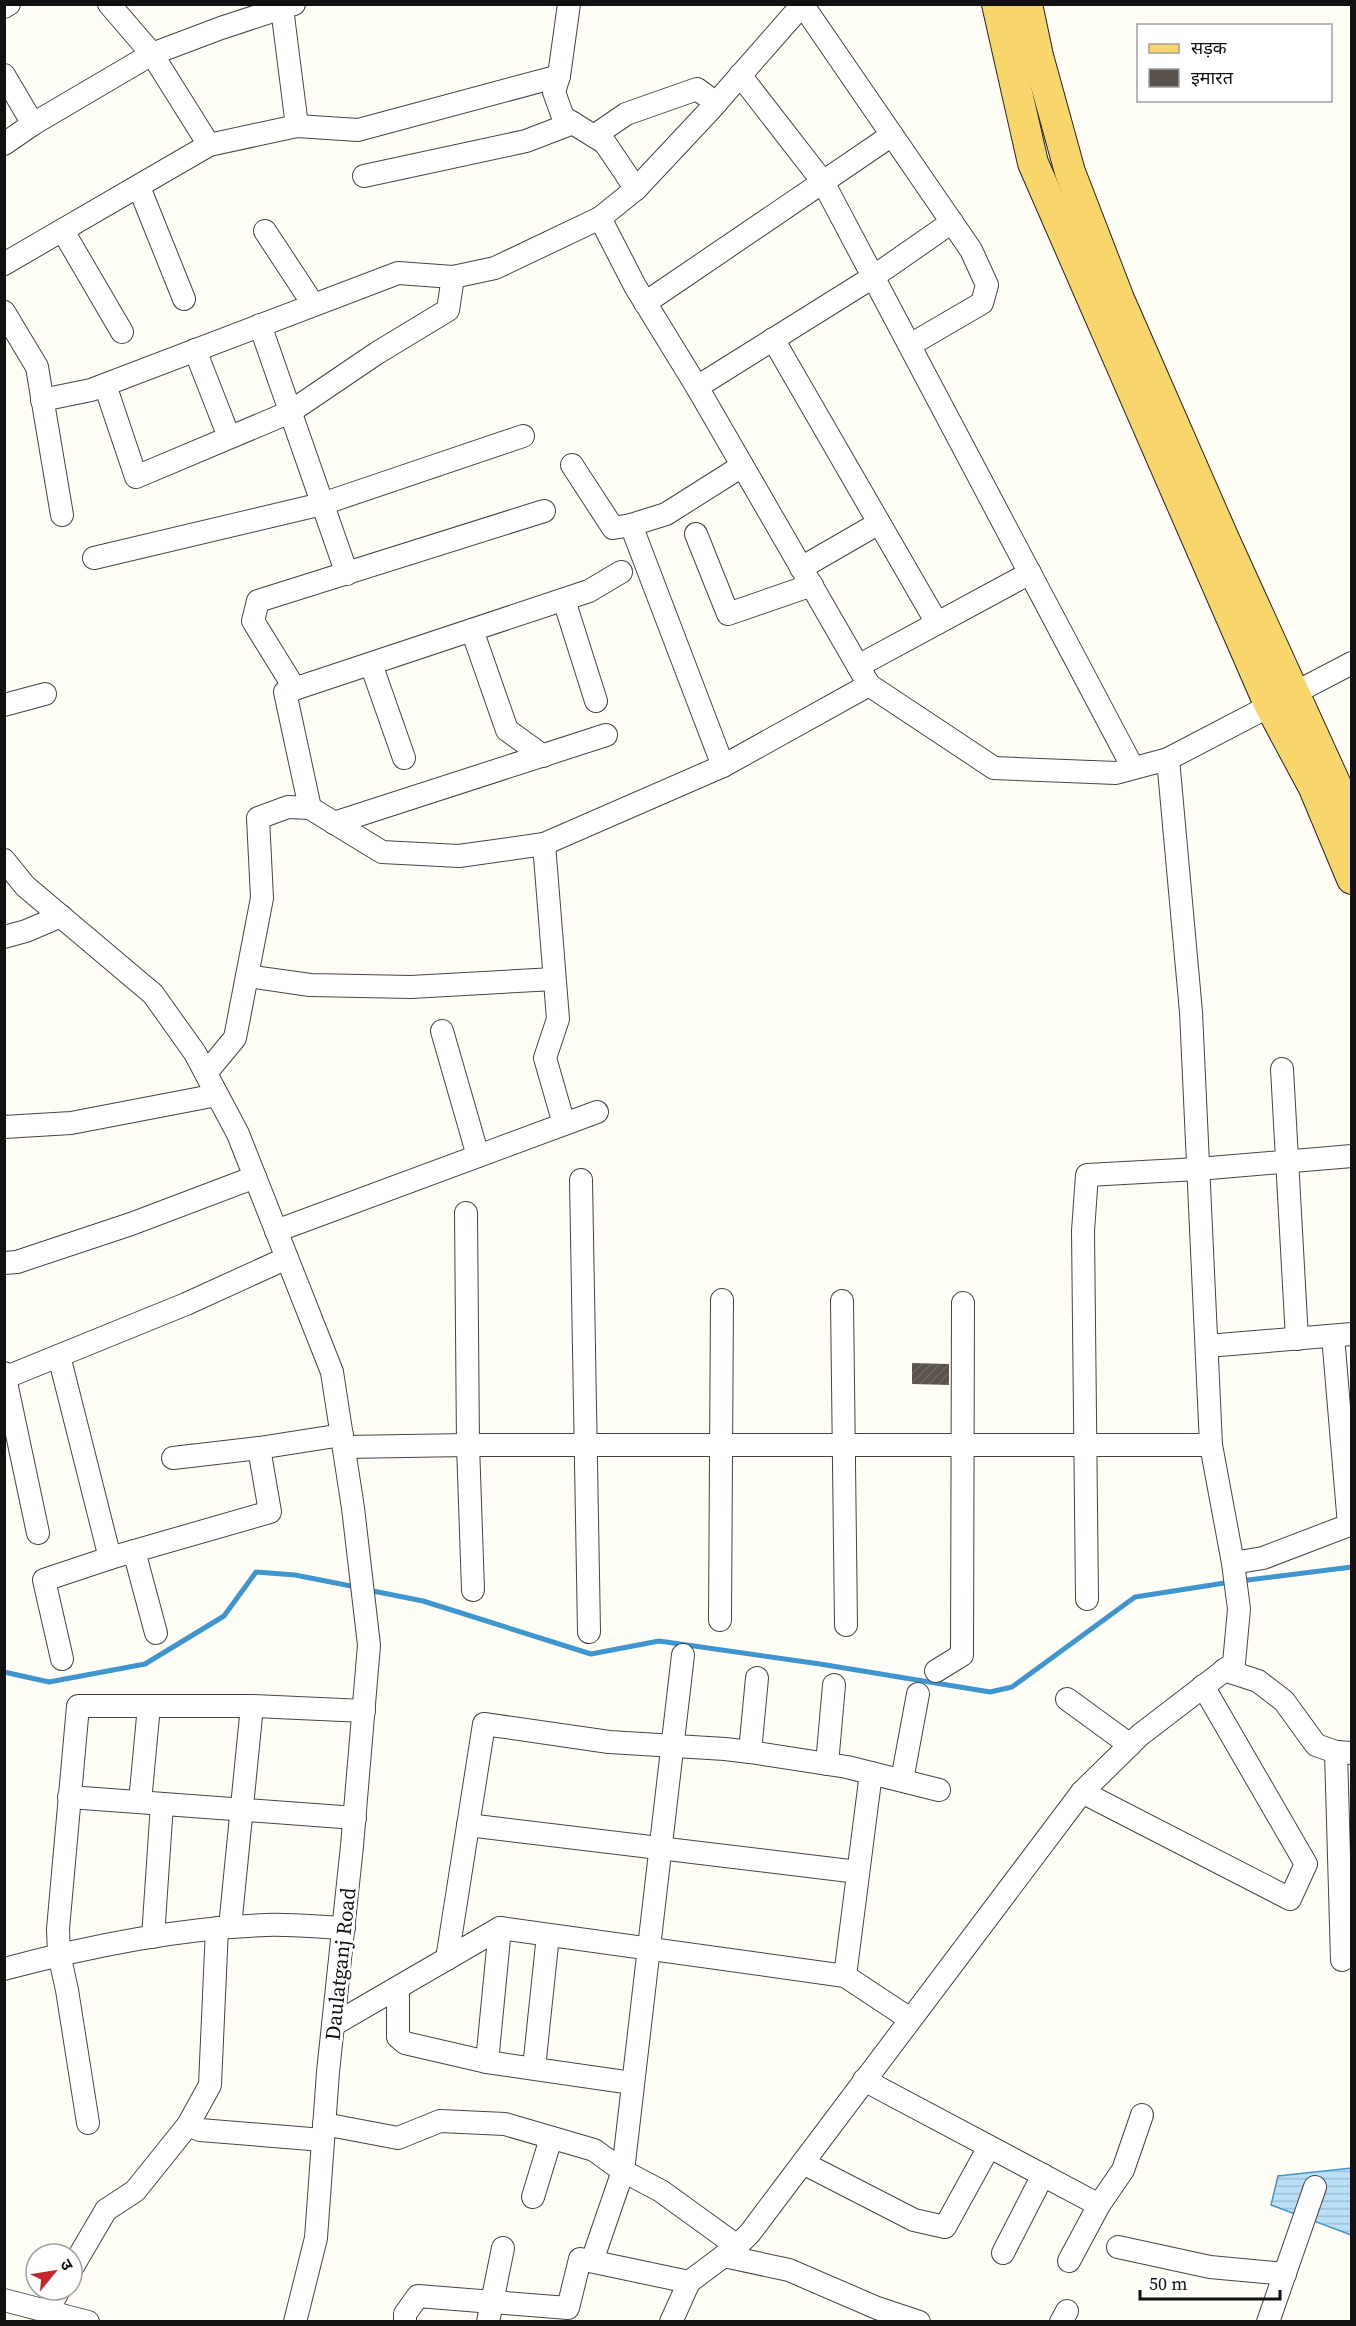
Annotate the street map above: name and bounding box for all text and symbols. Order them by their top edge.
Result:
legend [1137,24,1332,102]
text: सड़क [1191,35,1228,60]
text: इमारत [1191,65,1234,90]
street label: Daulatganj Road [318,1886,362,2042]
north arrow [24,2242,84,2302]
text: उ [55,2255,79,2275]
scale bar [1140,2263,1280,2301]
text: 50 m [1149,2271,1187,2296]

